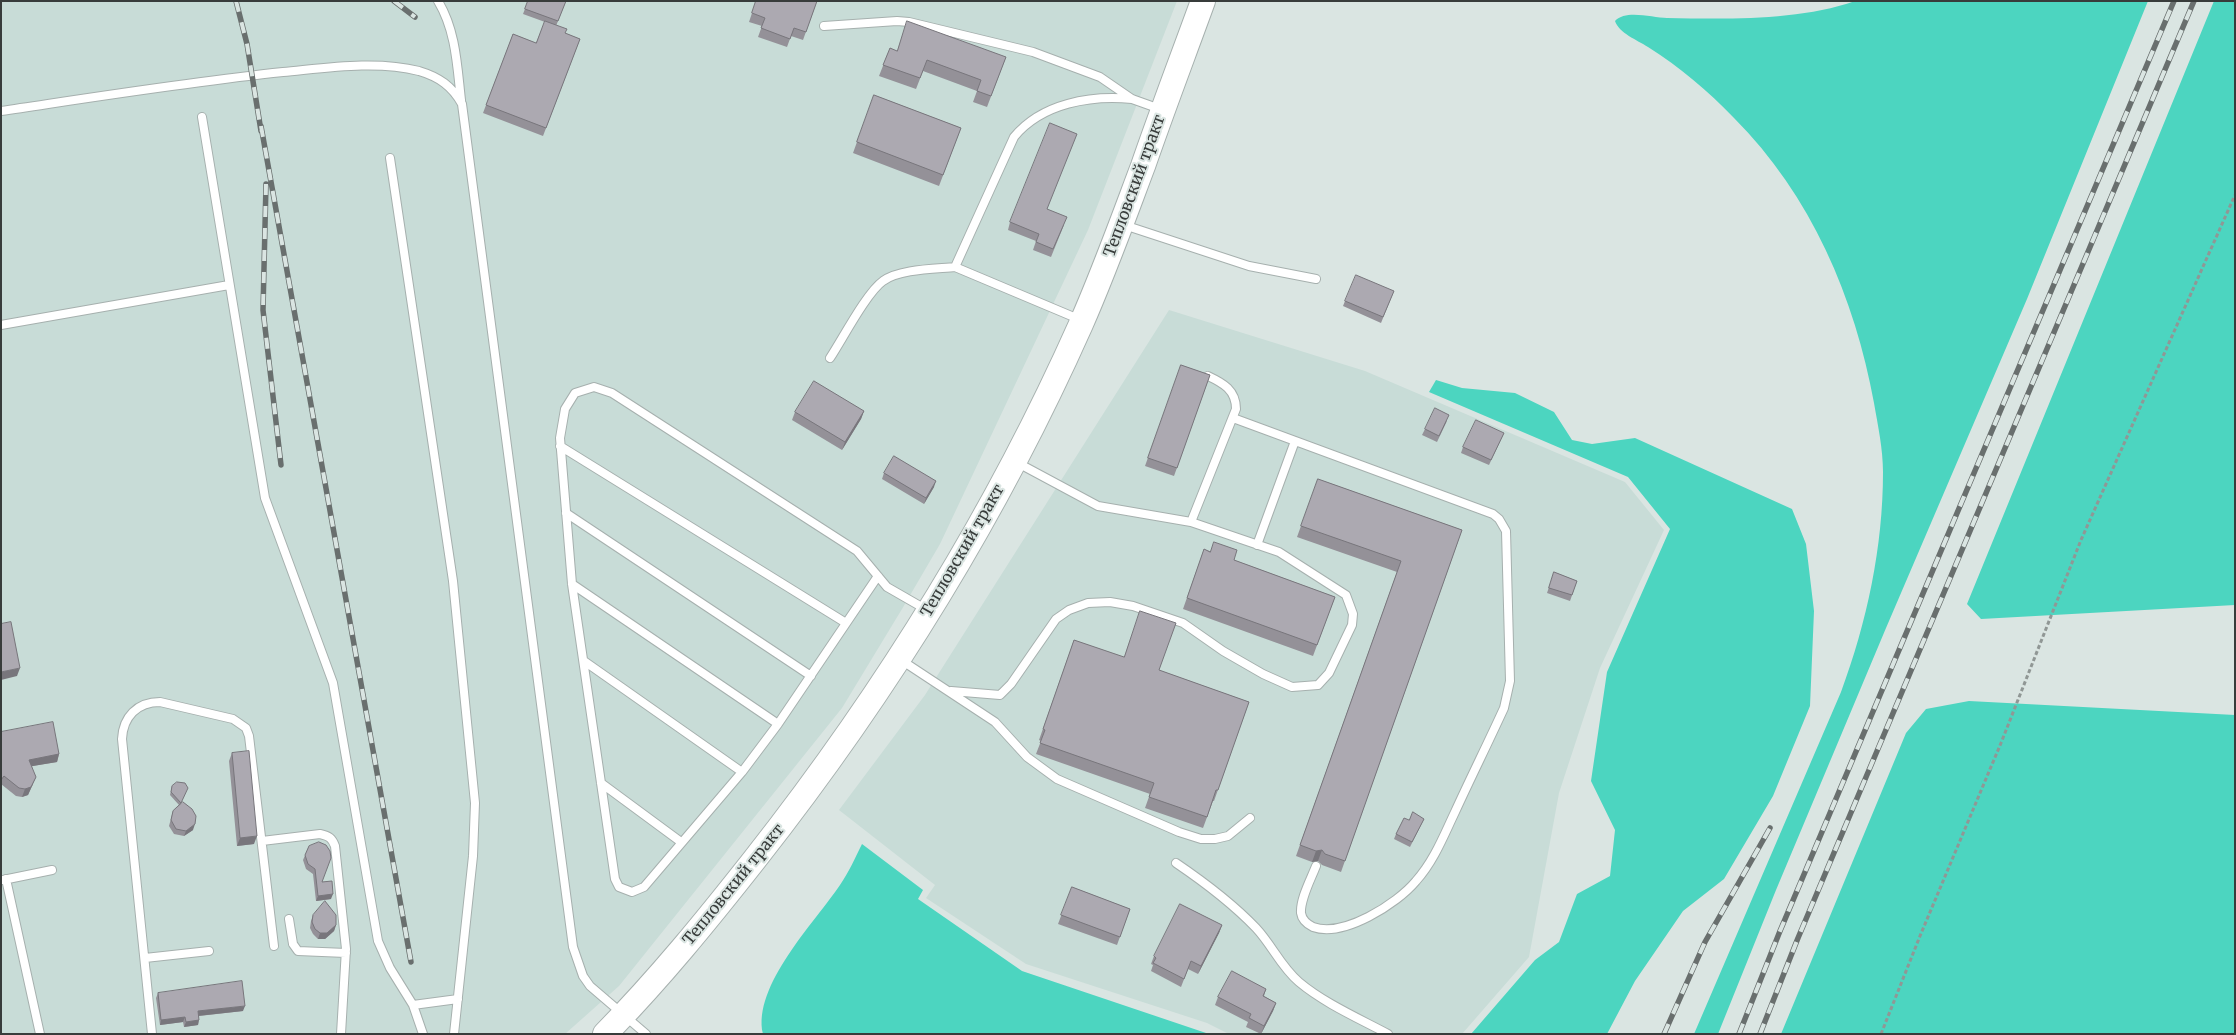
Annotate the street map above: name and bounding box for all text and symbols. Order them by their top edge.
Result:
street label: Тепловский тракт [1100,112,1170,260]
street label: Тепловский тракт [917,481,1009,621]
street label: Тепловский тракт [679,821,789,949]

